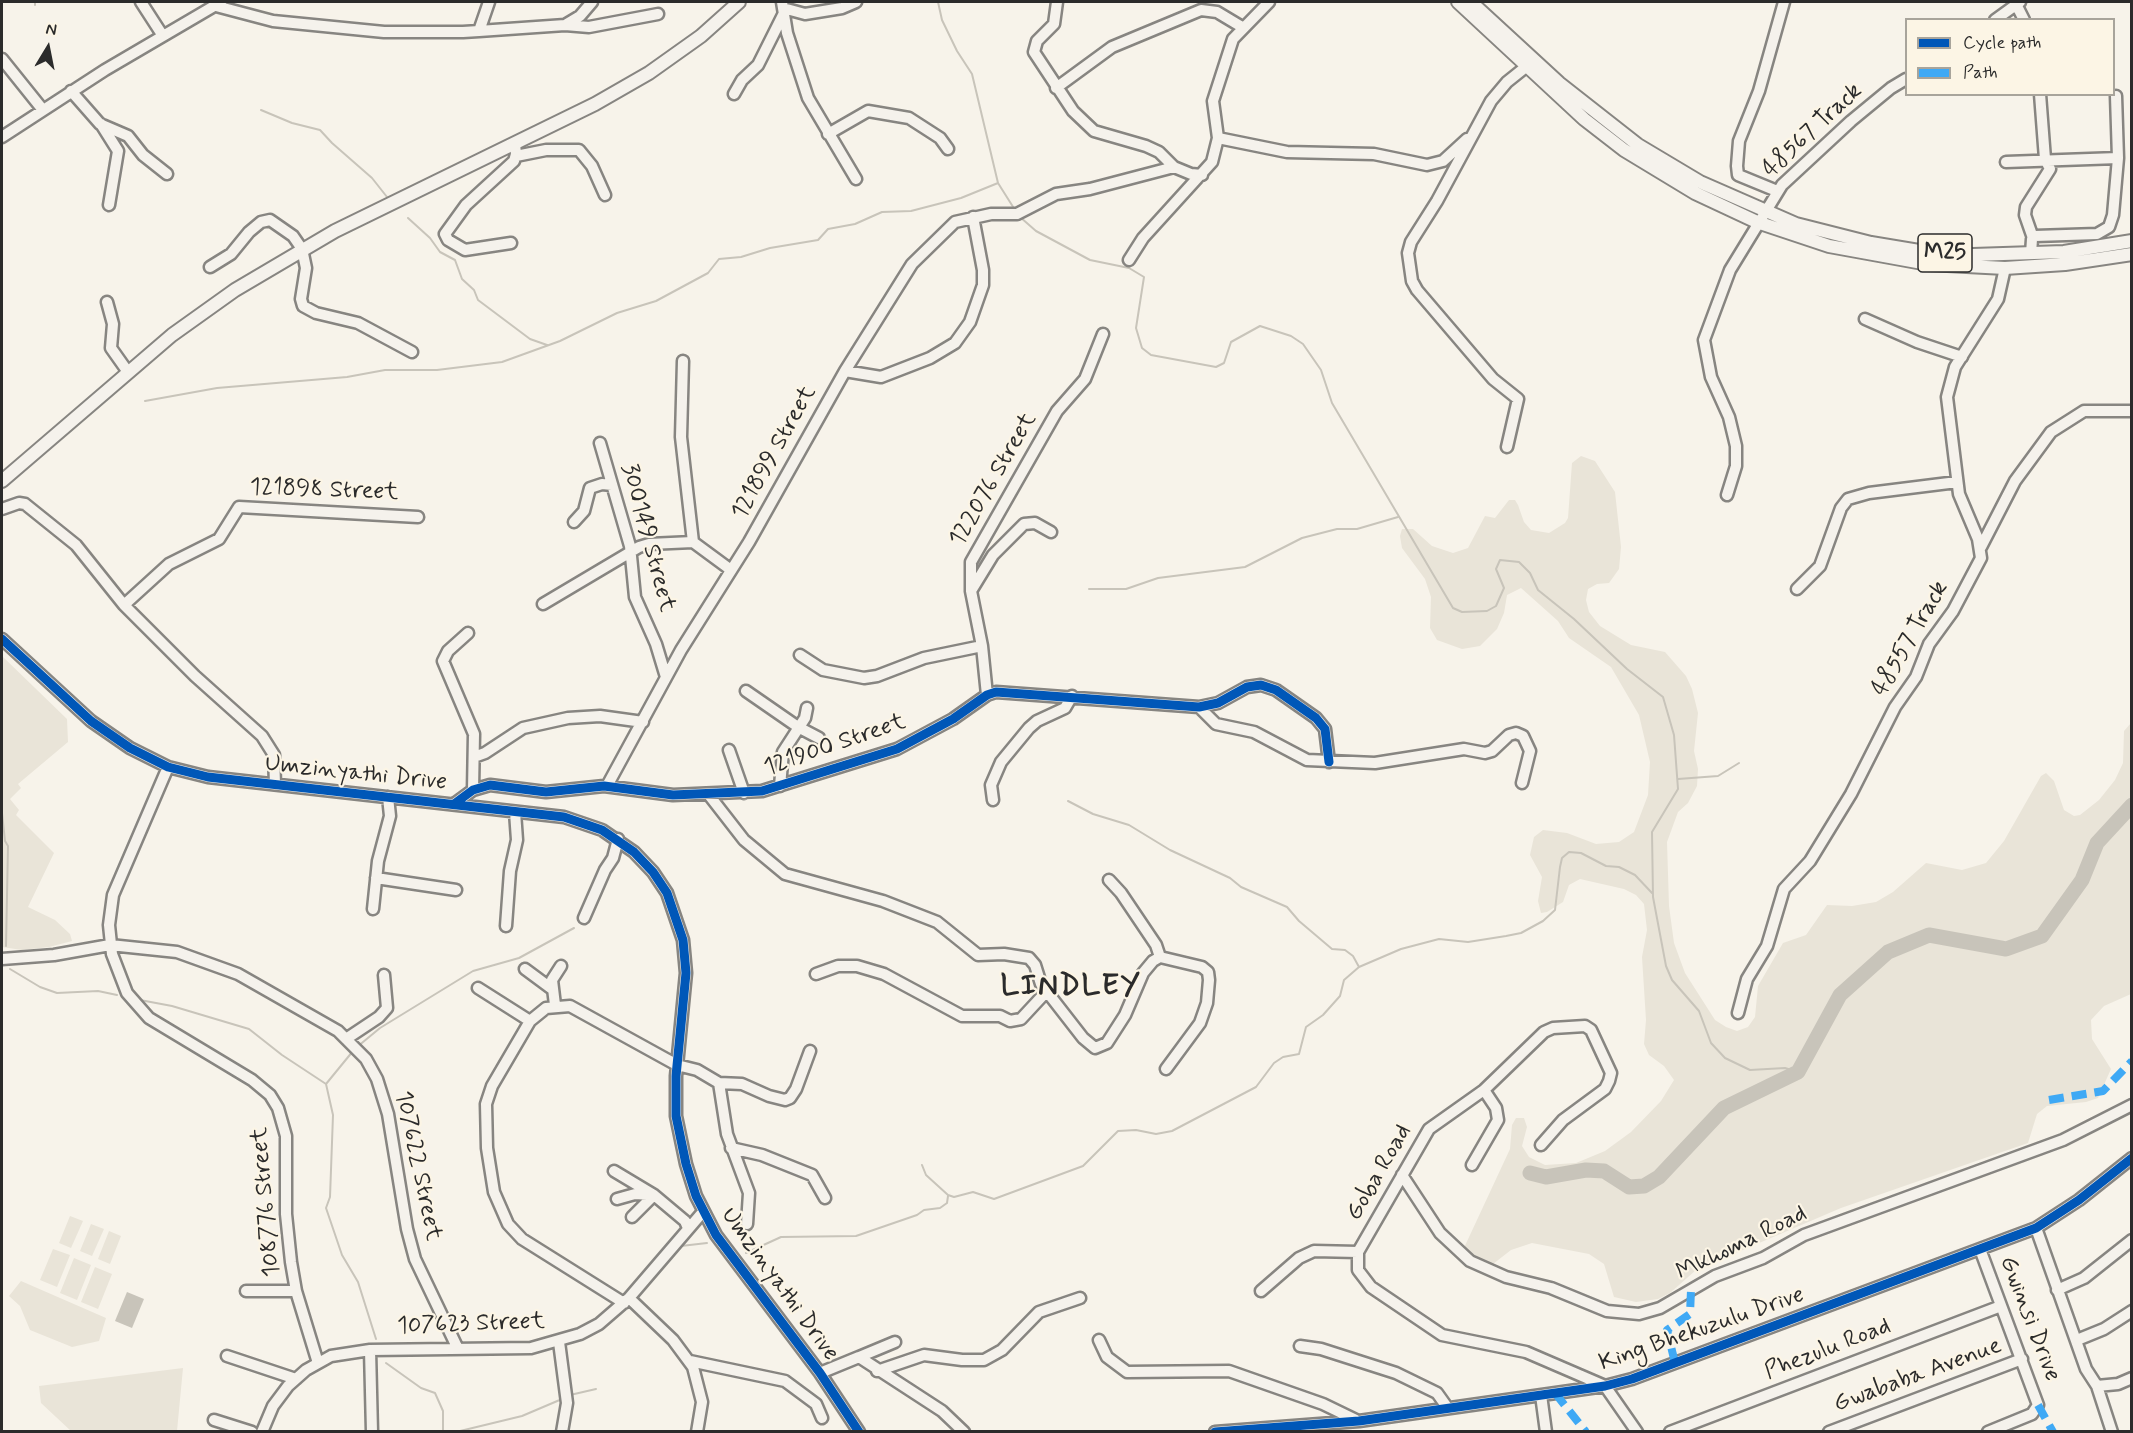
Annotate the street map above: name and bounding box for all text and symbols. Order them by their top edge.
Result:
north arrow [18,18,78,78]
legend [1905,18,2115,96]
text: N [44,19,58,41]
text: Cycle path [1963,31,2041,55]
text: Path [1963,61,1998,85]
street label: 48567 Track [1757,78,1869,184]
road number: M25 [1918,234,1972,272]
street label: 121899 Street [726,381,824,525]
street label: 122076 Street [944,408,1044,552]
street label: 300149 Street [613,461,681,615]
street label: 121898 Street [249,474,399,508]
street label: 48557 Track [1867,576,1955,702]
street label: 121900 Street [760,708,910,784]
street label: Umzinyathi Drive [264,750,448,798]
district label: LINDLEY [999,970,1143,1006]
street label: 107622 Street [387,1089,447,1243]
street label: Goba Road [1341,1120,1419,1226]
street label: 108776 Street [246,1126,288,1278]
street label: Mkhoma Road [1672,1200,1812,1288]
street label: Umzinyathi Drive [714,1203,844,1367]
street label: Gwinsi Drive [1992,1252,2066,1386]
street label: King Bhekuzulu Drive [1596,1281,1808,1379]
street label: 107623 Street [397,1308,545,1342]
street label: Phezulu Road [1761,1313,1895,1387]
street label: Gwababa Avenue [1830,1332,2006,1420]

